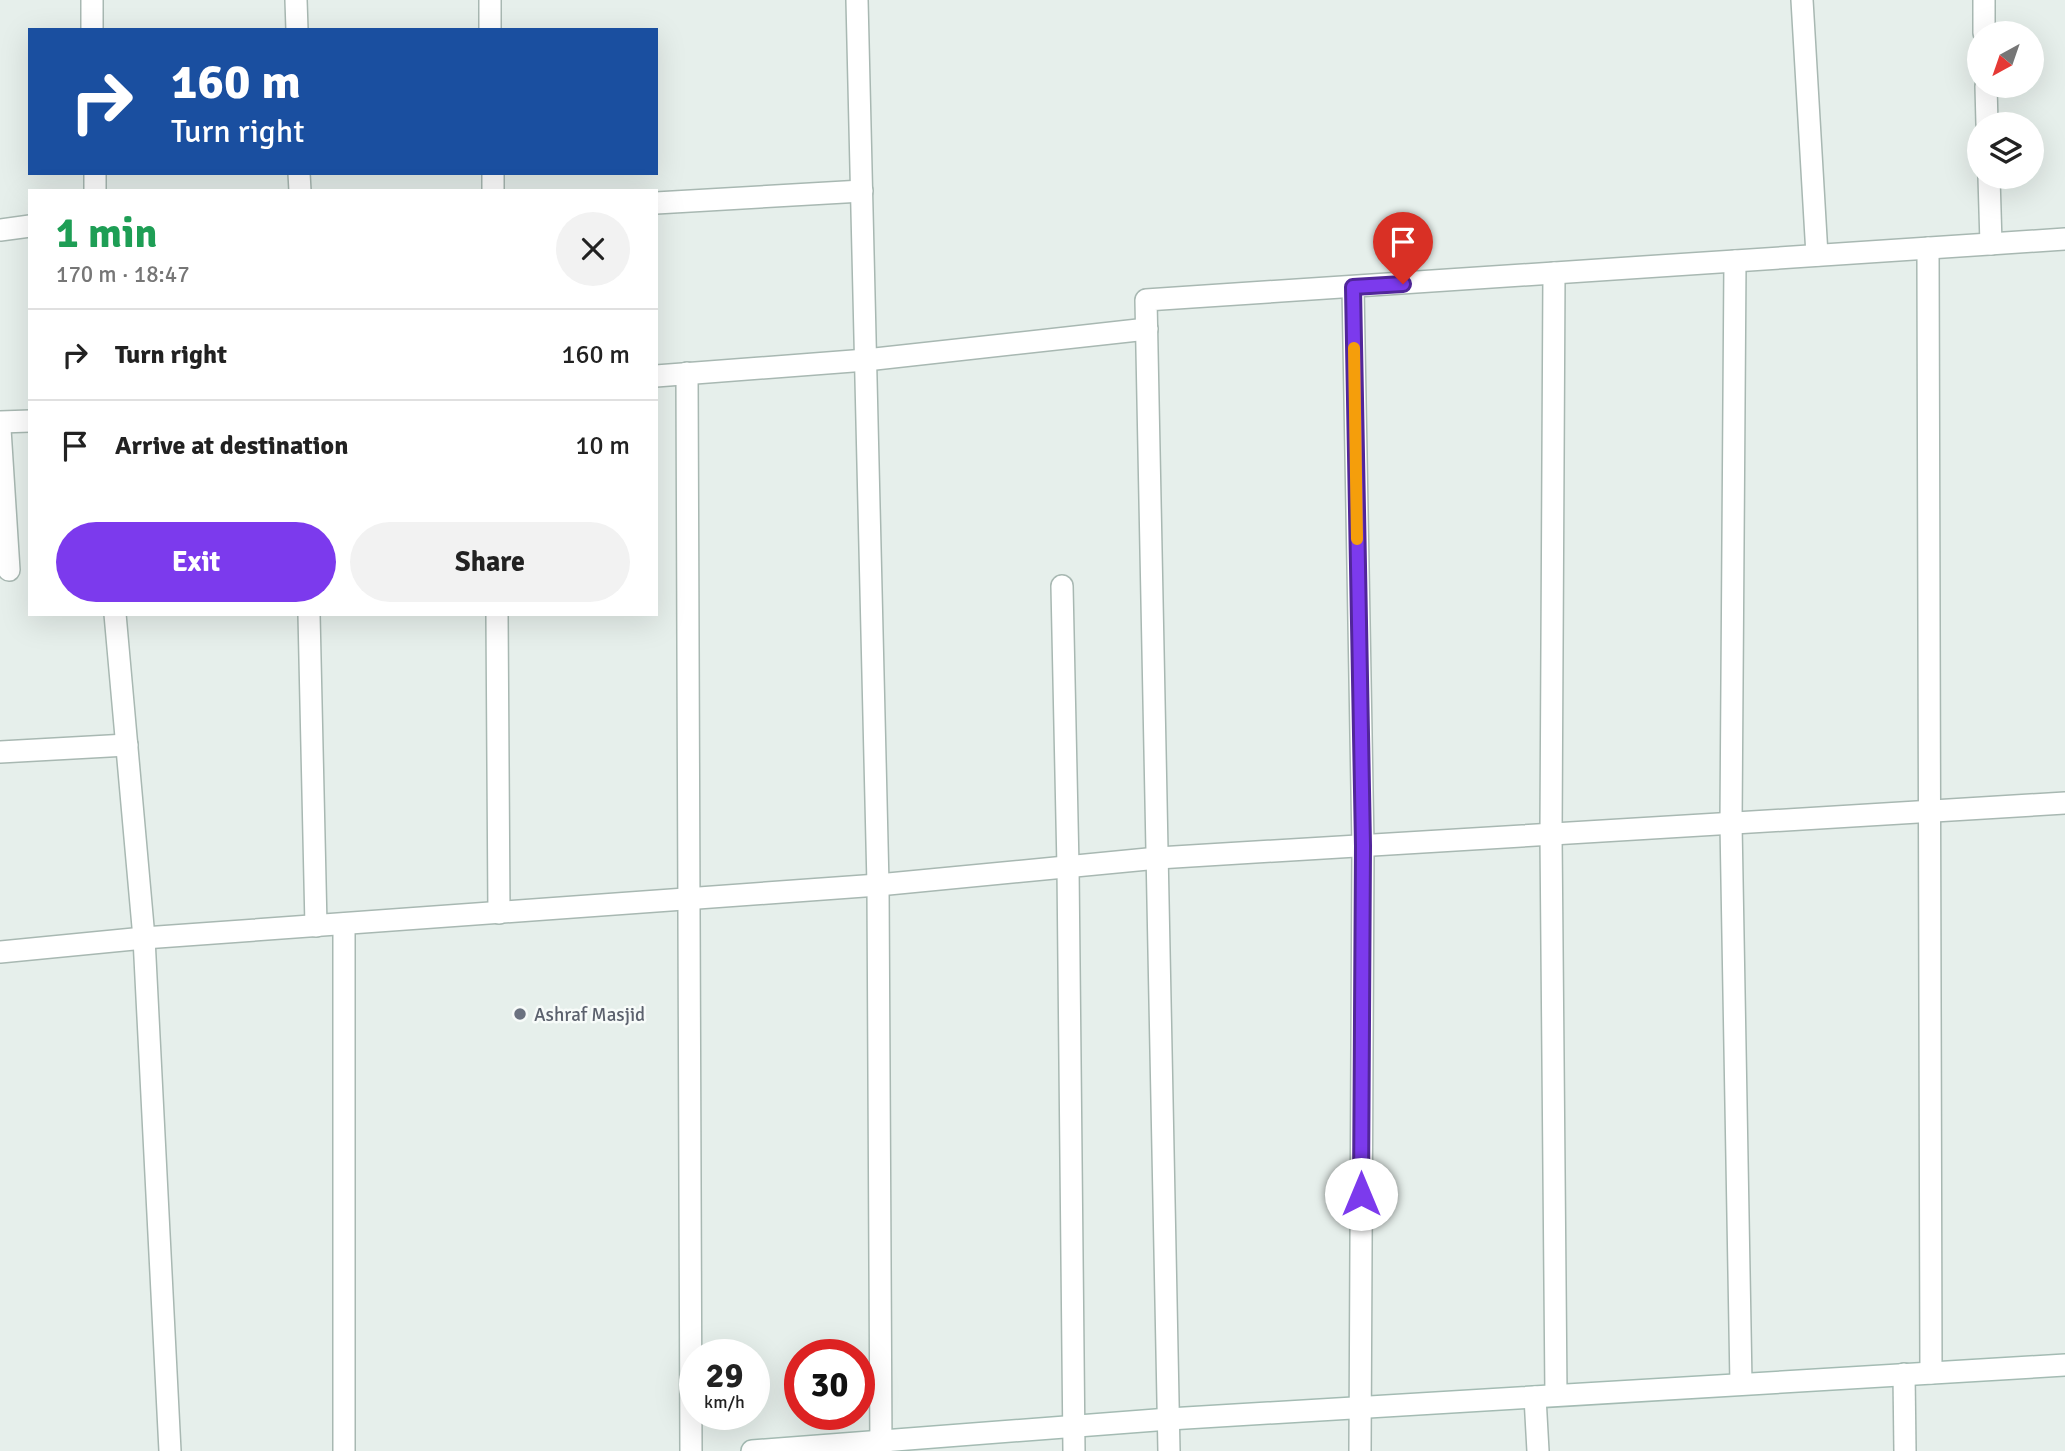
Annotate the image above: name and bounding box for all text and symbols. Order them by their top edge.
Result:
north arrow [1967,21,2044,98]
map controls [1967,21,2044,189]
text: 160 m [171,52,301,112]
icon: right [56,56,147,147]
text: Turn right [171,112,304,151]
button: layers [1967,112,2044,189]
text: 1 min [56,208,157,259]
button: close [556,212,630,286]
pin [1373,212,1433,284]
icon: arrive [1384,223,1422,261]
text: 170 m · 18:47 [56,260,190,289]
icon: right [56,336,94,374]
text: Turn right [115,339,227,371]
text: 160 m [561,339,630,371]
icon: arrive [56,427,94,465]
text: Arrive at destination [115,430,348,462]
text: 10 m [575,430,630,462]
button: Exit [56,522,336,602]
button: Share [350,522,630,602]
place label: Ashraf Masjid [534,1003,645,1027]
marker: Ashraf Masjid [512,1006,528,1022]
position arrow [1324,1157,1398,1231]
speed limit sign: 30 [784,1339,875,1430]
text: 29 [706,1354,743,1397]
text: km/h [704,1391,745,1413]

